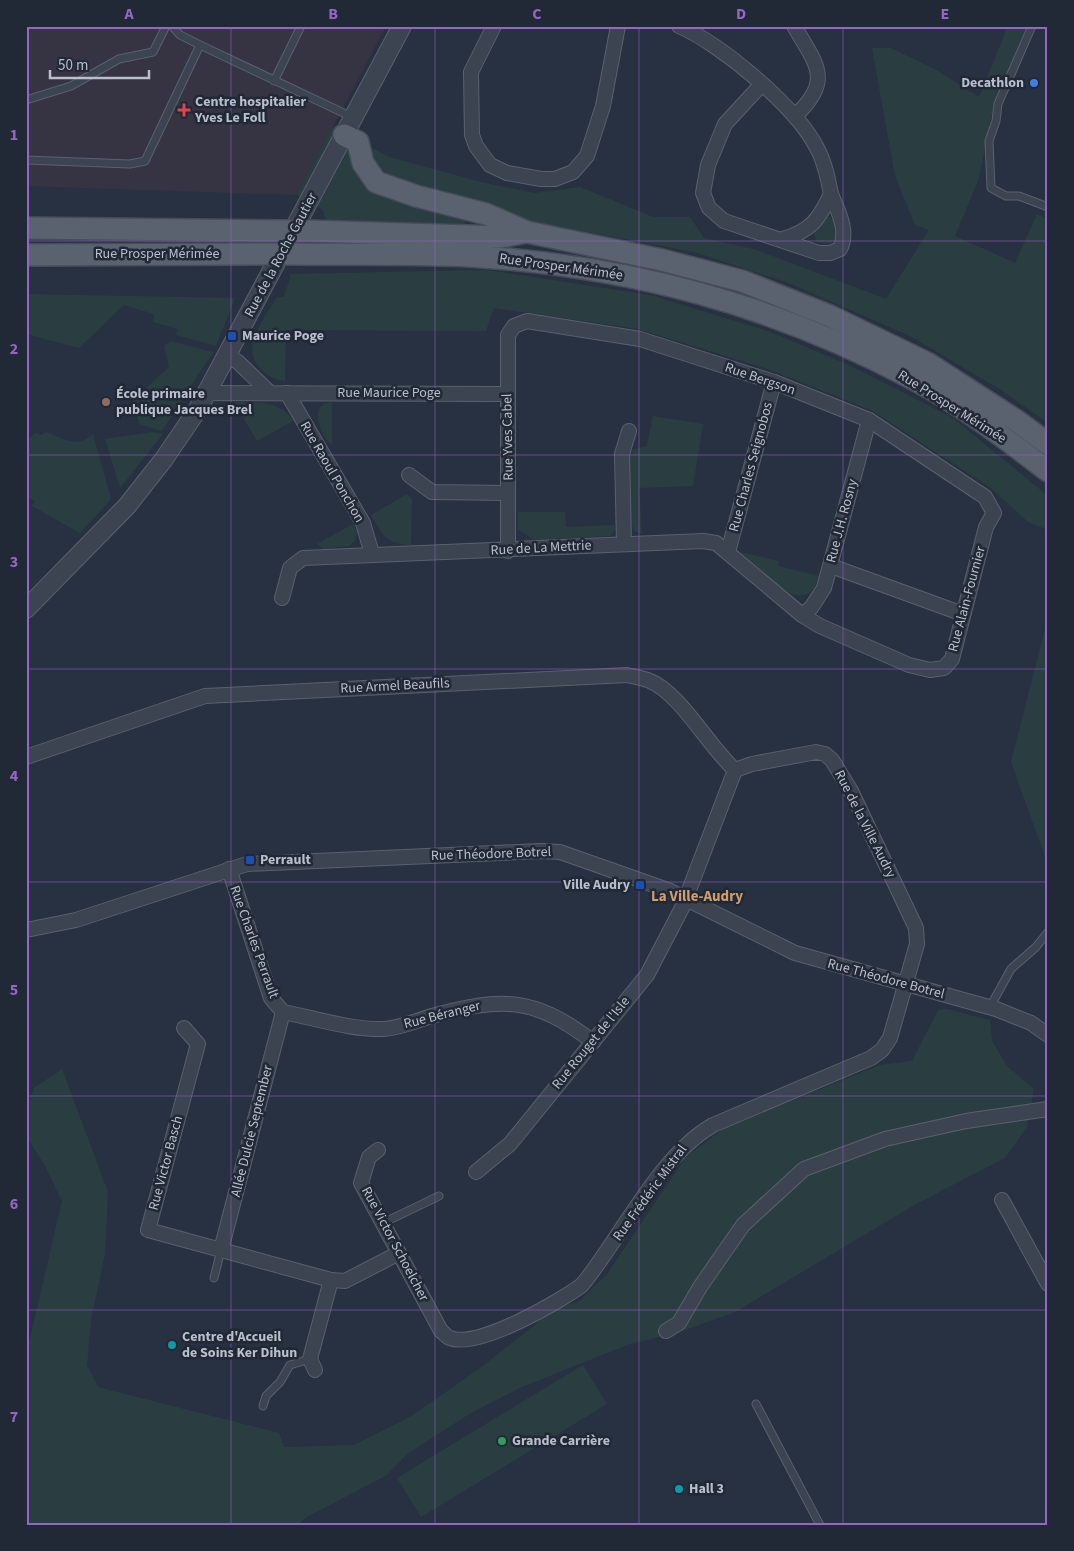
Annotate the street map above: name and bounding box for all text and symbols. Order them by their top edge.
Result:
text: A [123,3,134,25]
text: B [328,3,338,25]
text: C [532,3,542,25]
text: D [736,3,746,25]
text: E [941,3,949,25]
scale bar [50,48,149,80]
text: 50 m [58,55,88,76]
place label: Decathlon [961,73,1024,93]
marker: Decathlon [1028,77,1040,89]
place label: Centre hospitalier Yves Le Foll [194,92,307,128]
marker: Centre hospitalier Yves Le Foll [177,103,191,117]
text: 1 [10,124,18,146]
street label: Rue de la Roche Gautier [240,189,322,321]
street label: Rue Prosper Mérimée [95,244,219,264]
street label: Rue Prosper Mérimée [498,248,624,286]
place label: Maurice Poge [242,326,324,346]
marker: Maurice Poge [226,330,238,342]
text: 2 [10,338,18,360]
street label: Rue Bergson [722,358,798,400]
street label: Rue Prosper Mérimée [894,365,1010,449]
street label: Rue Maurice Poge [337,383,441,403]
place label: École primaire publique Jacques Brel [116,384,252,420]
street label: Rue Yves Cabel [497,393,519,481]
marker: École primaire publique Jacques Brel [100,396,112,408]
street label: Rue Charles Seignobos [724,400,778,534]
street label: Rue Raoul Ponchon [295,418,369,526]
street label: Rue J.H. Rosny [821,476,863,565]
street label: Rue de La Mettrie [490,535,592,561]
street label: Rue Alain-Fournier [943,544,991,654]
text: 3 [10,551,18,573]
street label: Rue Armel Beaufils [340,673,450,699]
text: 4 [10,765,19,787]
street label: Rue de la Ville Audry [829,767,901,882]
street label: Rue Théodore Botrel [431,842,552,866]
place label: Perrault [260,850,311,870]
marker: Perrault [244,854,256,866]
place label: Ville Audry [562,875,631,895]
marker: Ville Audry [634,879,646,891]
street label: Rue Charles Perrault [224,883,284,1002]
district label: La Ville-Audry [651,886,743,907]
street label: Rue Théodore Botrel [825,954,947,1004]
text: 5 [10,979,18,1001]
street label: Rue Rouget de l'Isle [547,992,635,1094]
street label: Rue Béranger [402,996,483,1034]
street label: Allée Dulcie September [226,1063,278,1199]
street label: Rue Victor Basch [144,1113,188,1213]
street label: Rue Frédéric Mistral [608,1140,692,1245]
street label: Rue Victor Schoelcher [356,1183,434,1305]
text: 6 [10,1193,18,1215]
place label: Centre d'Accueil de Soins Ker Dihun [182,1327,297,1363]
marker: Centre d'Accueil de Soins Ker Dihun [166,1339,178,1351]
text: 7 [10,1406,18,1428]
place label: Grande Carrière [512,1431,610,1451]
marker: Grande Carrière [496,1435,508,1447]
place label: Hall 3 [689,1479,724,1499]
marker: Hall 3 [673,1483,685,1495]

